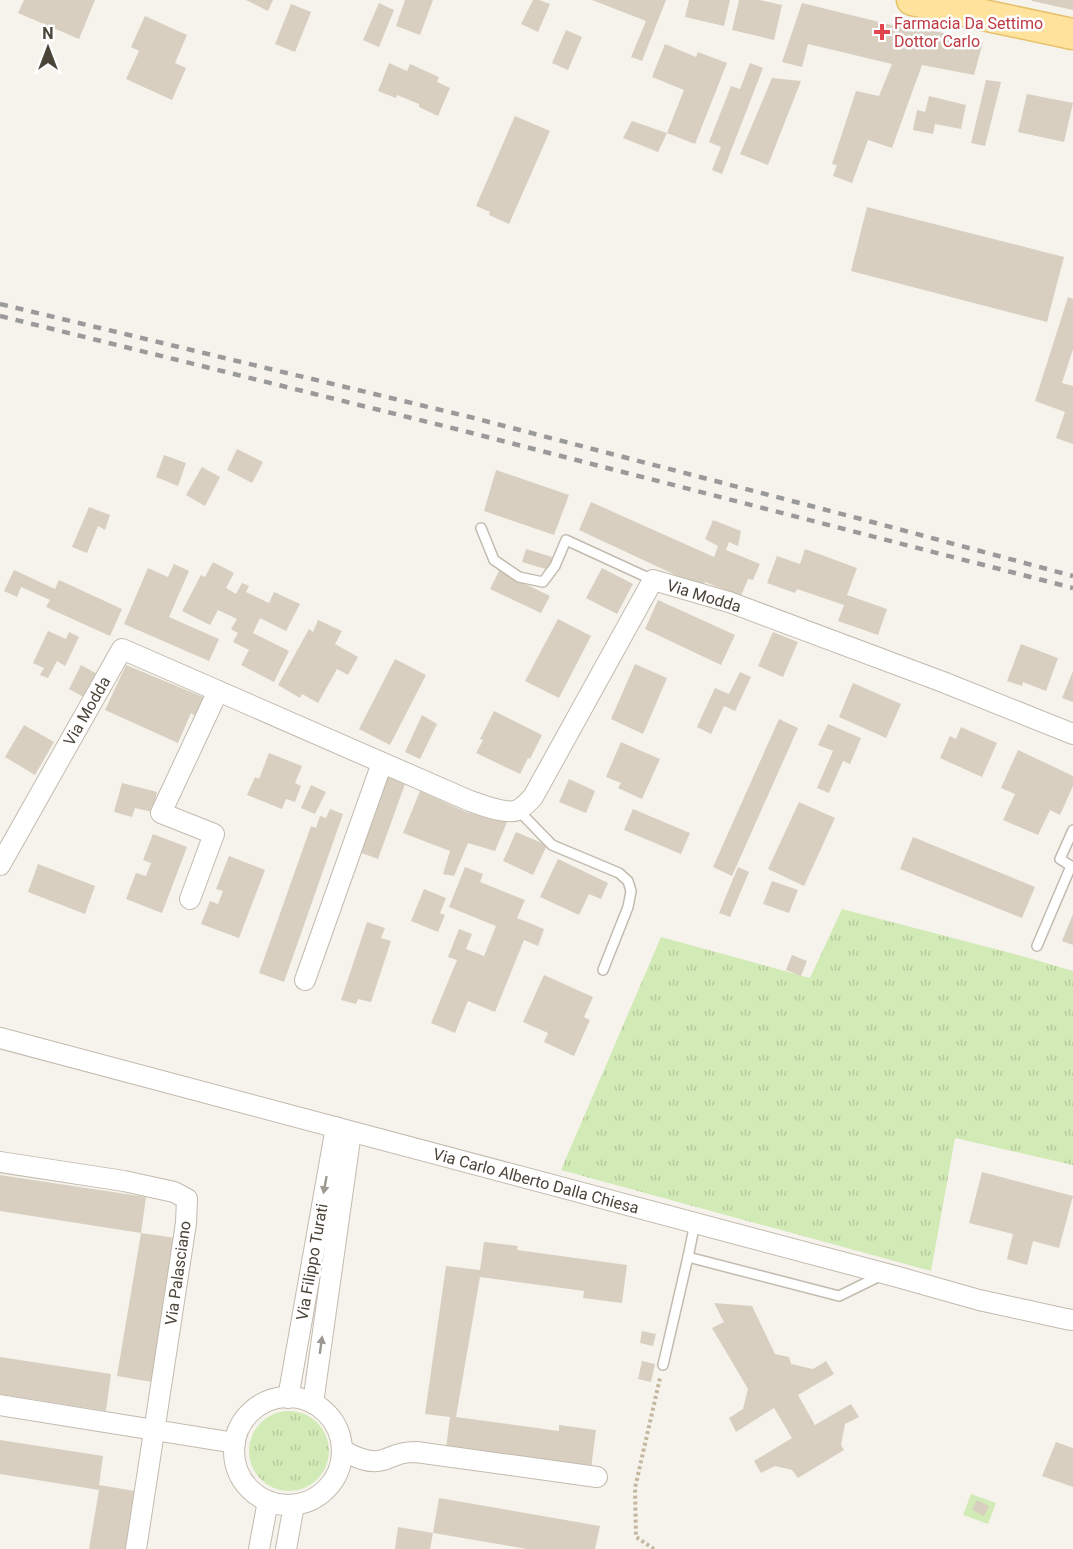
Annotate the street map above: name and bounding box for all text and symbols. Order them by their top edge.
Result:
place label: Farmacia Da Settimo Dottor Carlo [894,14,1043,51]
north arrow [18,18,78,78]
text: N [42,24,54,43]
marker: Farmacia Da Settimo Dottor Carlo [875,25,889,39]
street label: Via Modda [665,576,743,616]
street label: Via Modda [60,673,114,749]
street label: Via Carlo Alberto Dalla Chiesa [431,1144,641,1218]
one-way arrow [321,1175,330,1194]
street label: Via Filippo Turati [292,1202,332,1322]
street label: Via Palasciano [161,1220,195,1326]
one-way arrow [316,1336,325,1355]

